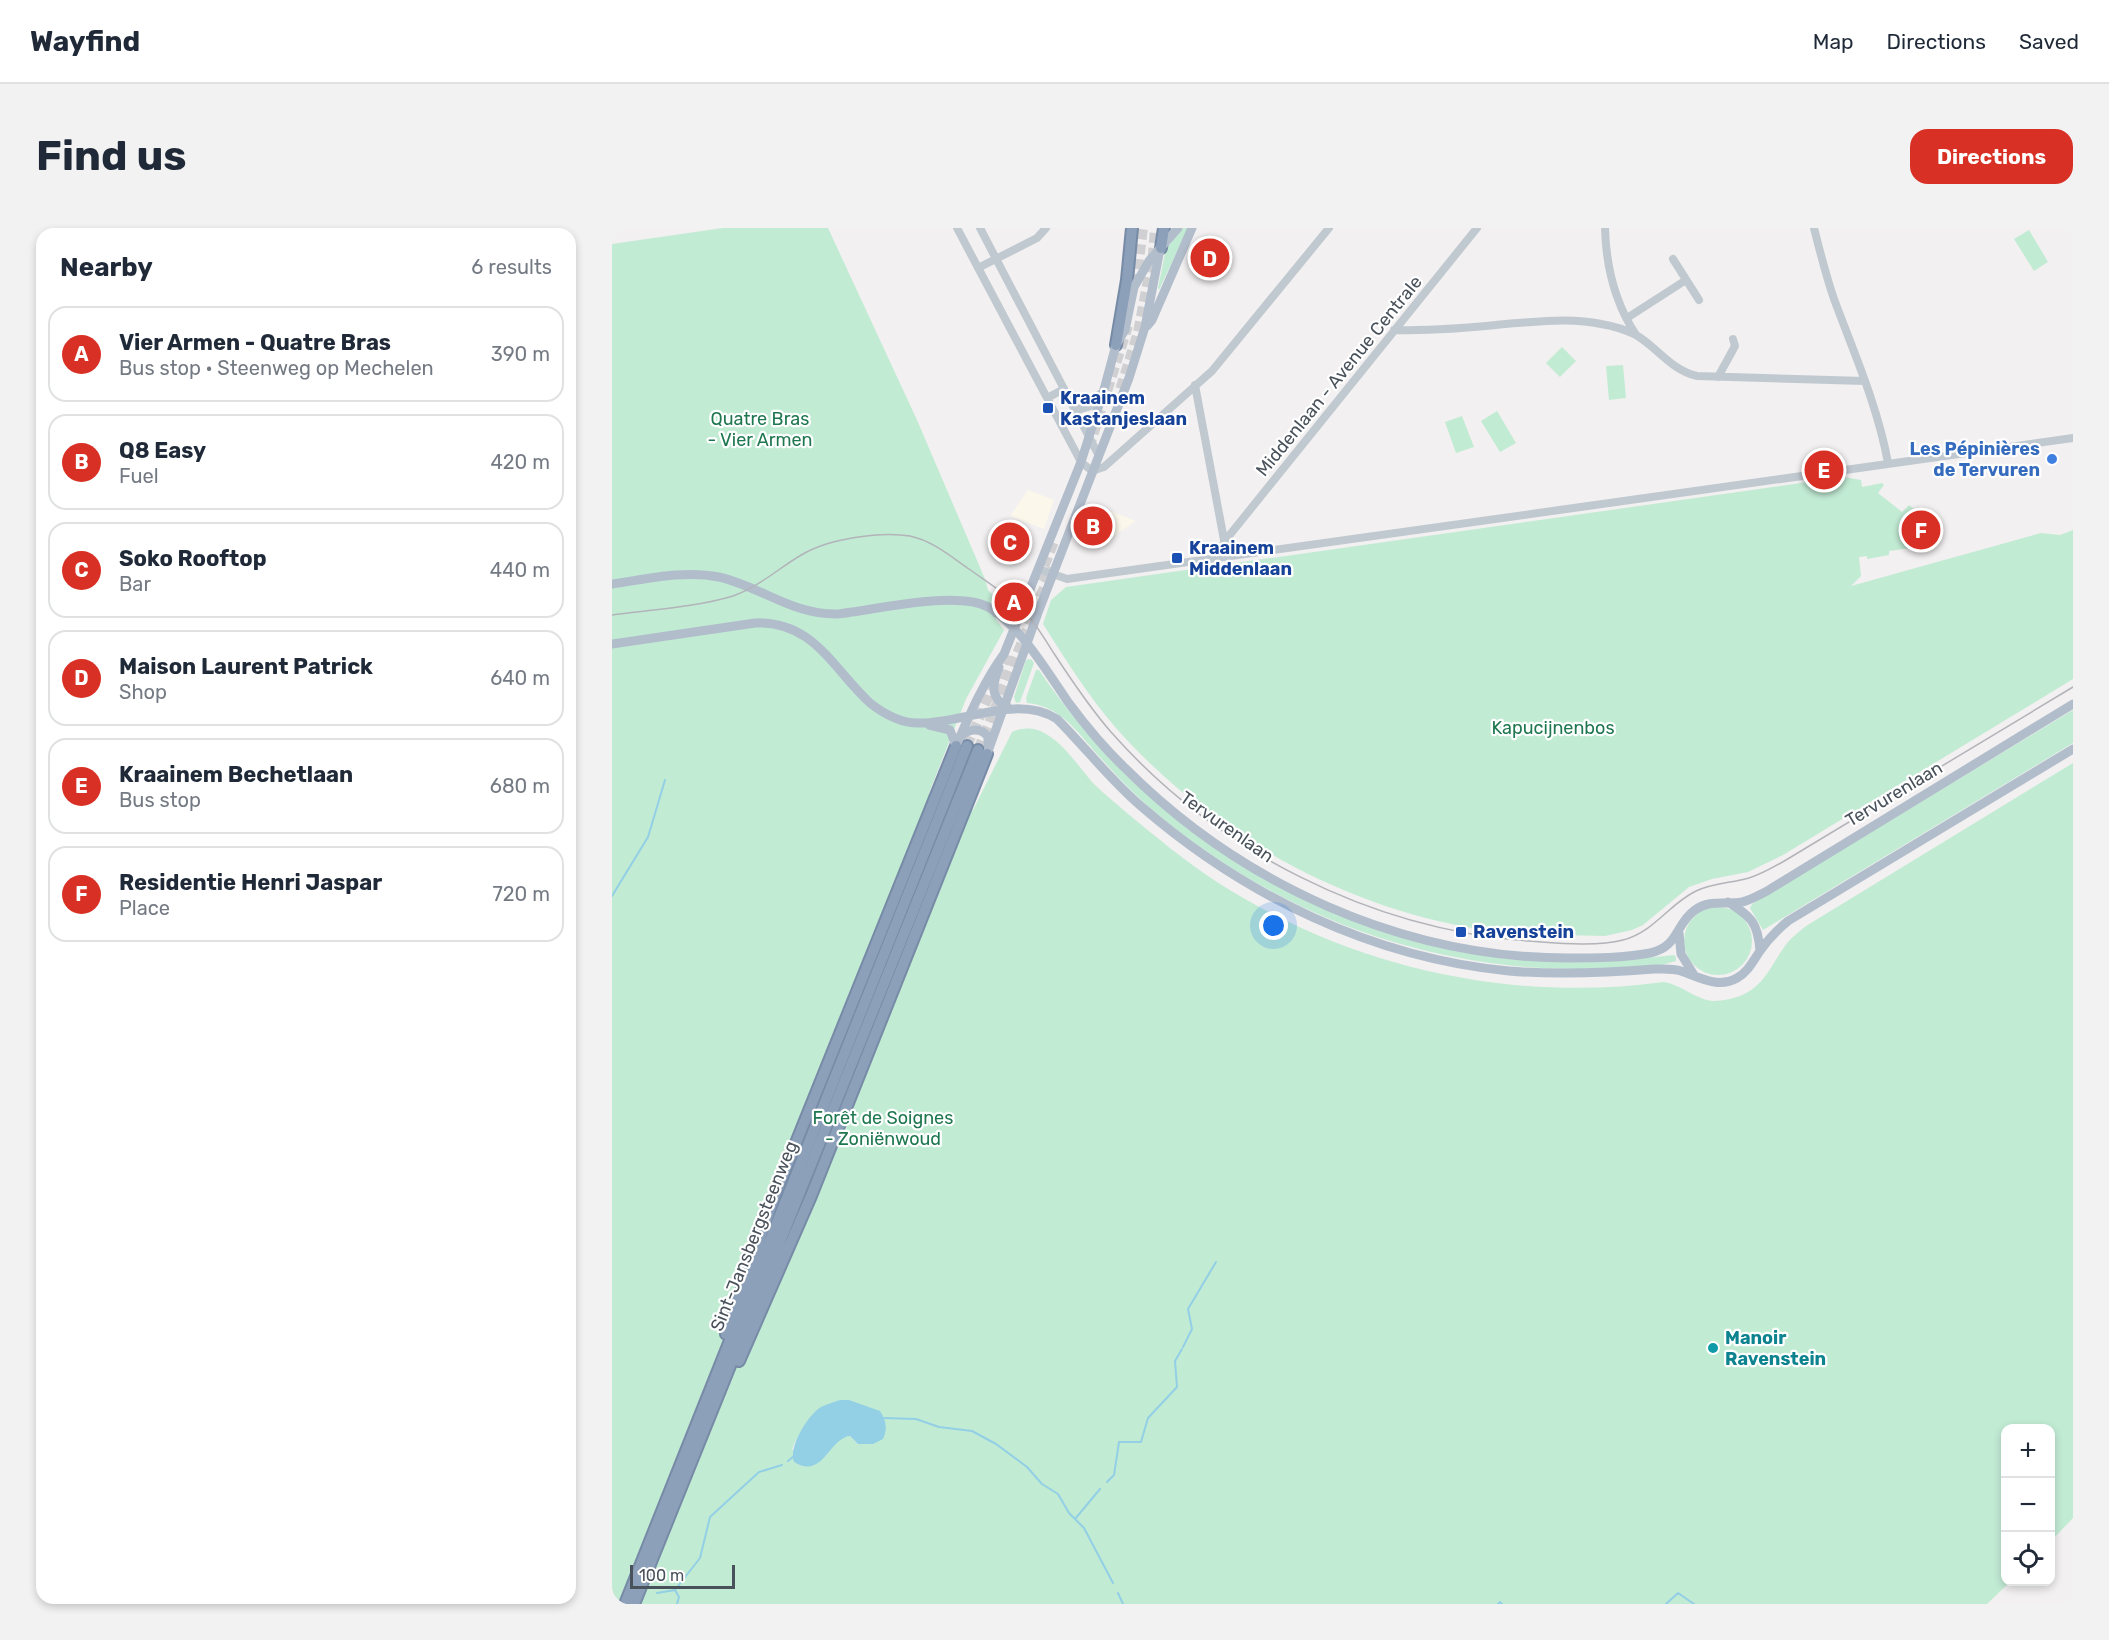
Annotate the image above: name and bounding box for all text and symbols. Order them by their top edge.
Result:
text: Wayfind [30,25,140,58]
text: Map [1813,29,1854,54]
text: Directions [1887,29,1986,54]
text: Saved [2019,29,2079,54]
button: Directions [1910,129,2073,184]
text: Find us [36,131,187,181]
pin: D [1190,236,1230,280]
text: Nearby [60,252,153,283]
text: 6 results [471,255,552,279]
street label: Middenlaan - Avenue Centrale [1251,271,1427,481]
text: Vier Armen - Quatre Bras [119,329,391,356]
text: A [74,342,89,366]
text: 390 m [491,342,550,366]
text: Bus stop · Steenweg op Mechelen [119,356,434,380]
place label: Kraainem Kastanjeslaan [1060,387,1187,430]
marker: Kraainem Kastanjeslaan [1041,401,1055,415]
park label: Quatre Bras - Vier Armen [707,408,813,451]
text: Q8 Easy [119,437,206,464]
place label: Les Pépinières de Tervuren [1909,438,2040,481]
pin: E [1804,448,1844,492]
text: B [74,450,89,474]
text: 420 m [490,450,550,474]
marker: Les Pépinières de Tervuren [2045,452,2059,466]
text: Fuel [119,464,159,488]
pin: B [1074,504,1112,548]
pin: F [1902,508,1940,552]
pin: C [990,520,1030,564]
place label: Kraainem Middenlaan [1189,537,1292,580]
text: Soko Rooftop [119,545,267,572]
marker: Kraainem Middenlaan [1170,551,1184,565]
text: C [74,558,89,582]
text: 440 m [490,558,550,582]
text: Bar [119,572,151,596]
pin: A [994,580,1034,625]
text: Maison Laurent Patrick [119,653,373,680]
text: D [74,666,89,690]
text: 640 m [490,666,550,690]
text: Shop [119,680,167,704]
park label: Kapucijnenbos [1491,717,1615,739]
street label: Tervurenlaan [1842,756,1946,832]
text: Kraainem Bechetlaan [119,761,353,788]
text: E [75,774,88,798]
text: 680 m [490,774,550,798]
street label: Tervurenlaan [1176,787,1278,867]
text: Bus stop [119,788,201,812]
text: Residentie Henri Jaspar [119,869,382,896]
text: F [75,882,88,906]
text: 720 m [493,882,550,906]
text: Place [119,896,170,920]
your location [1259,911,1288,940]
place label: Ravenstein [1473,921,1574,943]
marker: Ravenstein [1454,925,1468,939]
park label: Forêt de Soignes - Zoniënwoud [813,1107,953,1150]
street label: Sint-Jansbergsteenweg [706,1138,802,1334]
place label: Manoir Ravenstein [1725,1327,1826,1370]
marker: Manoir Ravenstein [1706,1341,1720,1355]
map controls [2001,1424,2055,1586]
button: + [2001,1424,2055,1478]
button: − [2001,1478,2055,1532]
button: locate [2001,1532,2055,1586]
scale bar [630,1562,735,1590]
text: 100 m [639,1566,684,1585]

